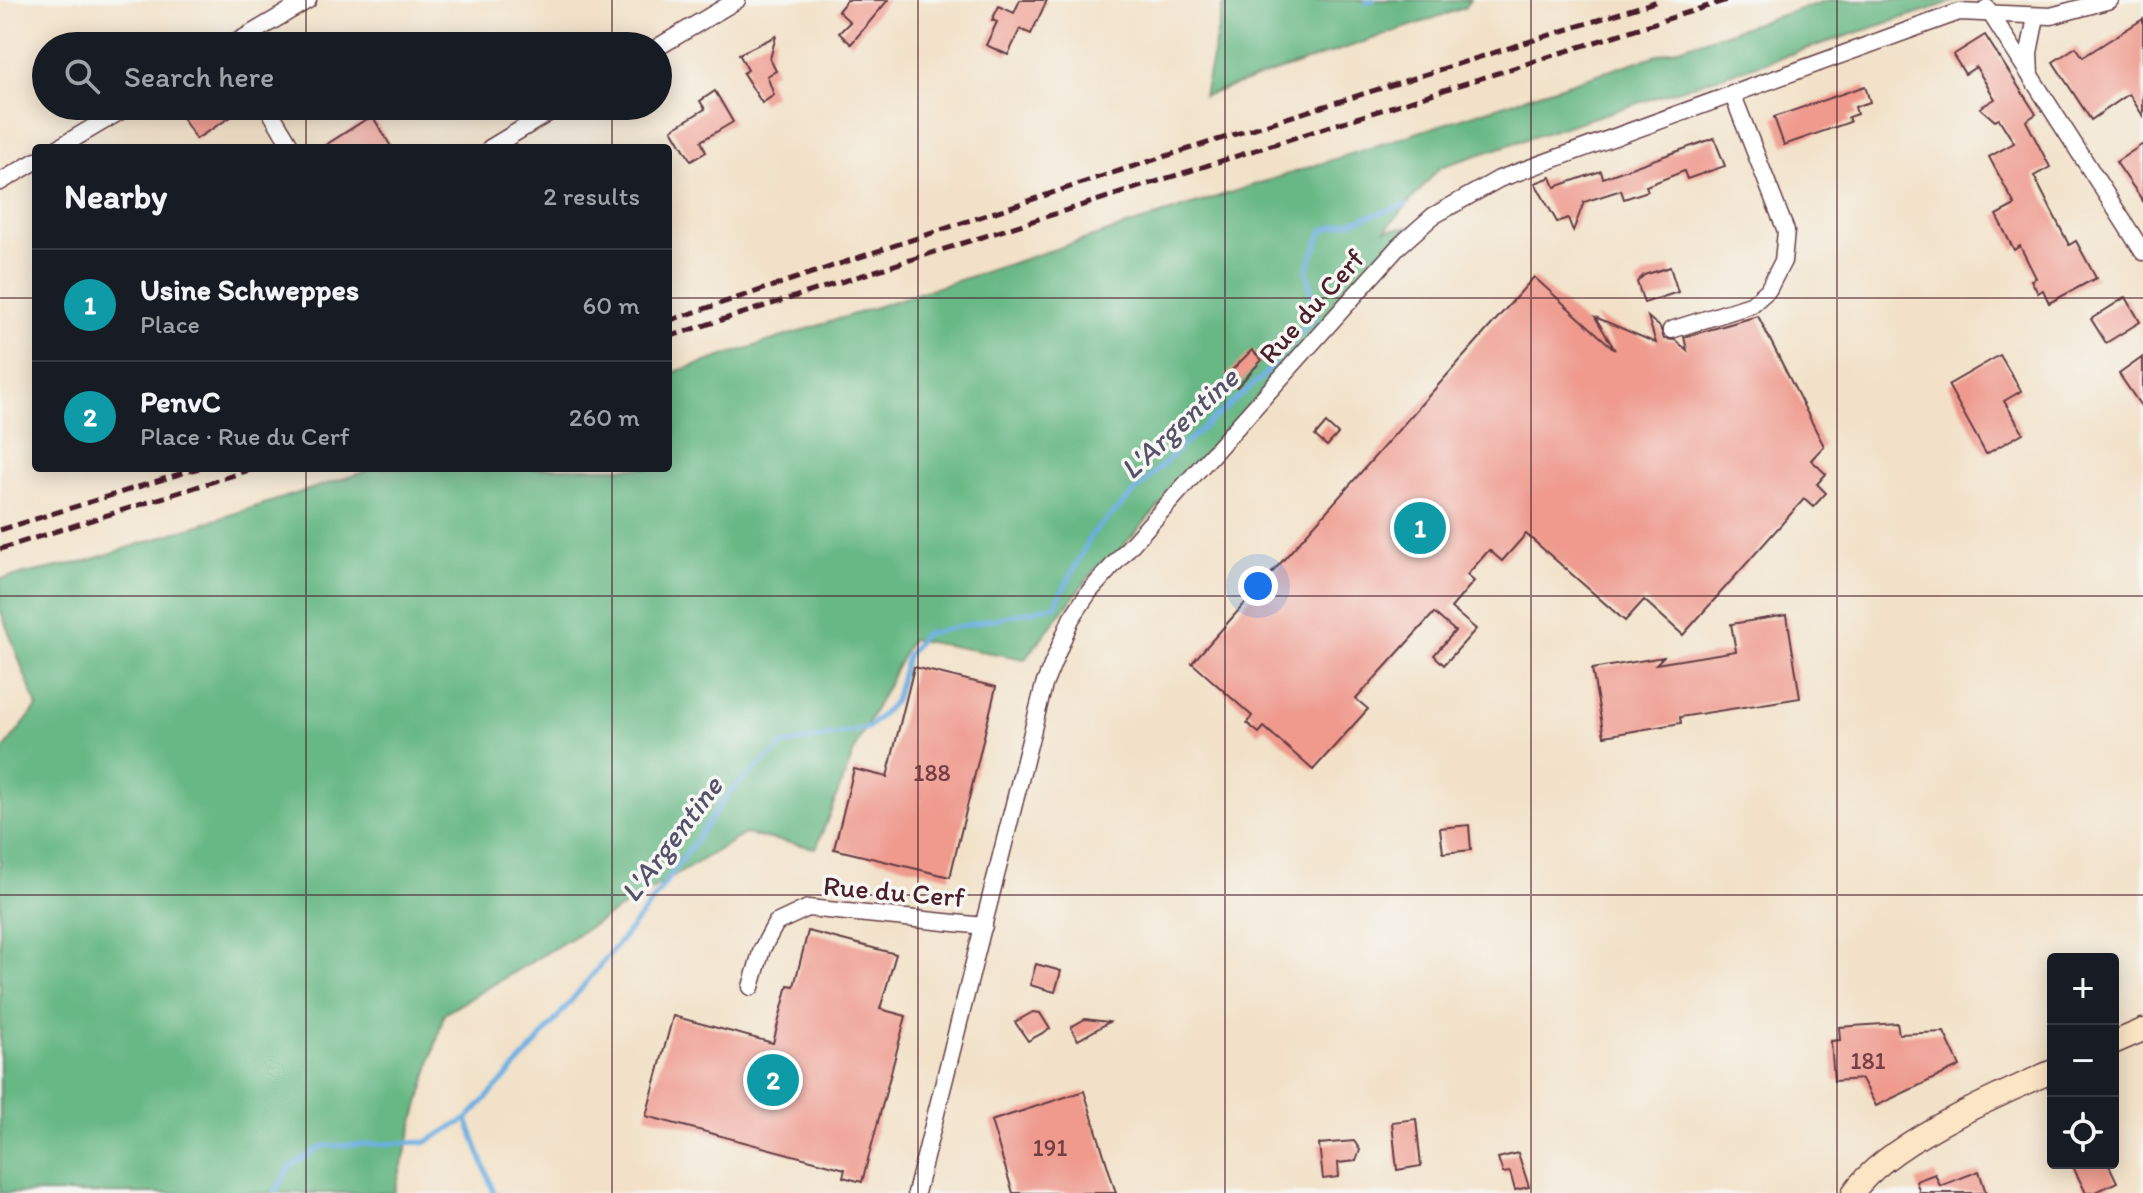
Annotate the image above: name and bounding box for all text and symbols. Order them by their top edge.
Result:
search box [32,32,672,120]
icon: search [60,54,104,98]
text: Search here [124,58,274,95]
text: Nearby [64,176,167,217]
text: 2 results [543,180,640,212]
street label: Rue du Cerf [1251,242,1371,370]
text: Usine Schweppes [140,271,359,308]
text: 1 [84,289,96,321]
text: 60 m [583,289,640,321]
text: Place [140,308,200,340]
water label: L'Argentine [1112,358,1247,487]
text: PenvC [140,383,221,420]
text: 2 [83,401,97,433]
text: 260 m [569,401,640,433]
text: Place · Rue du Cerf [140,420,350,452]
pin: 1 [1394,498,1446,558]
your location [1238,566,1278,606]
house number: 188 [913,758,951,787]
water label: L'Argentine [612,768,731,909]
street label: Rue du Cerf [822,868,967,914]
map controls [2047,953,2119,1169]
button: + [2047,953,2119,1025]
button: − [2047,1025,2119,1097]
house number: 181 [1850,1046,1886,1075]
pin: 2 [747,1050,799,1110]
button: locate [2047,1097,2119,1169]
house number: 191 [1033,1133,1067,1162]

